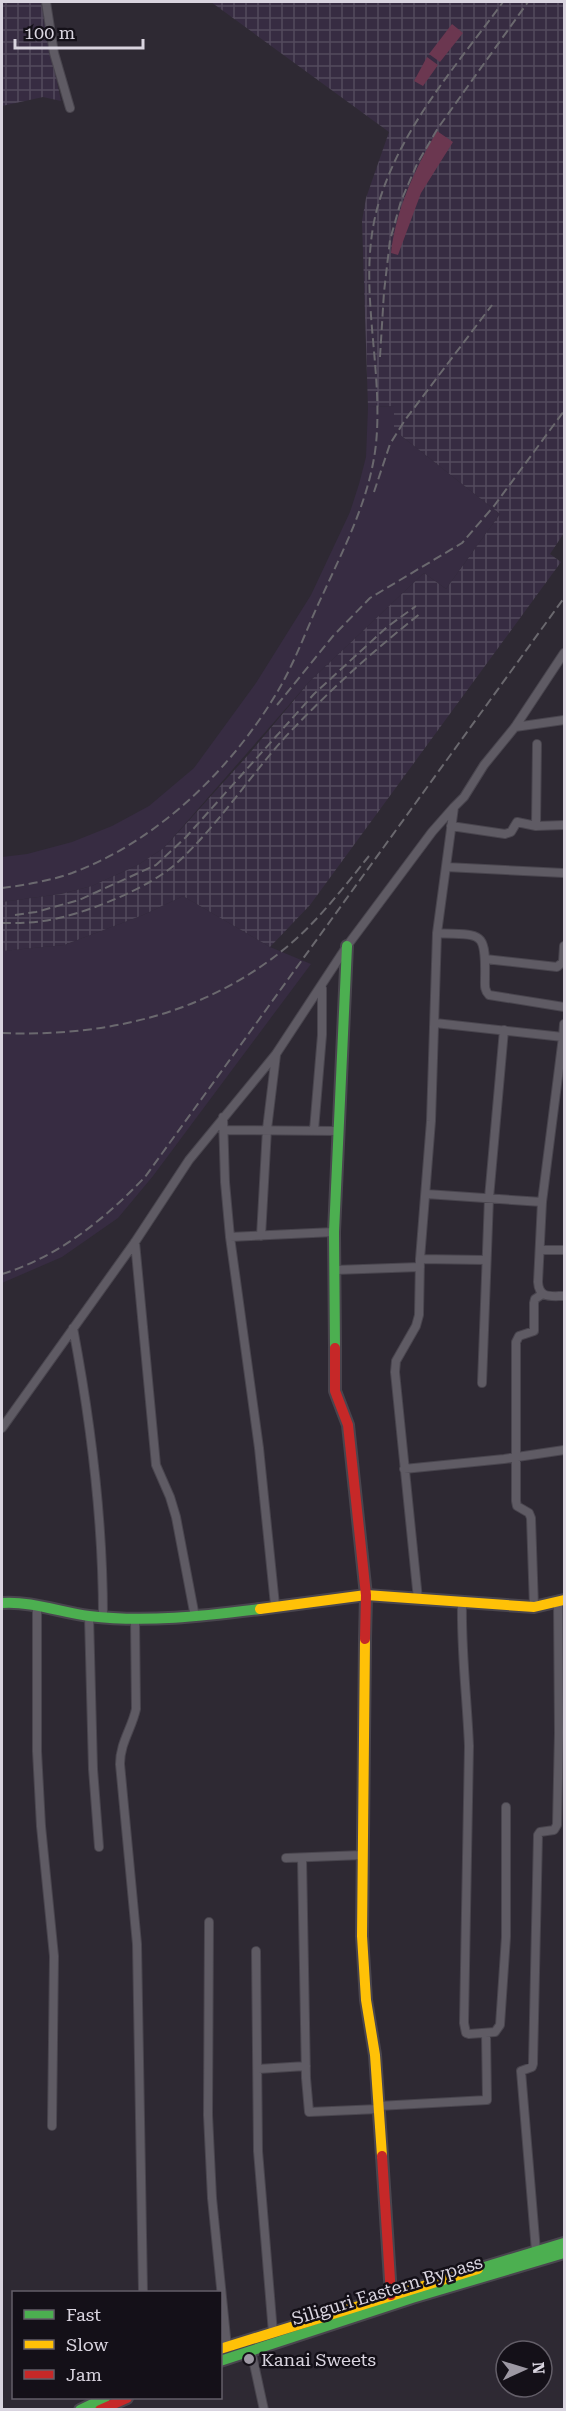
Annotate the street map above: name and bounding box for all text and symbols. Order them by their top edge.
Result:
scale bar [15,12,142,50]
text: 100 m [24,22,75,43]
street label: Siliguri Eastern Bypass [289,2251,485,2329]
legend [12,2291,222,2399]
text: Fast [66,2304,101,2325]
text: Slow [66,2334,108,2355]
north arrow [494,2339,554,2399]
place label: Kanai Sweets [261,2349,376,2370]
marker: Kanai Sweets [242,2352,256,2366]
text: N [529,2361,548,2375]
text: Jam [66,2364,102,2385]

